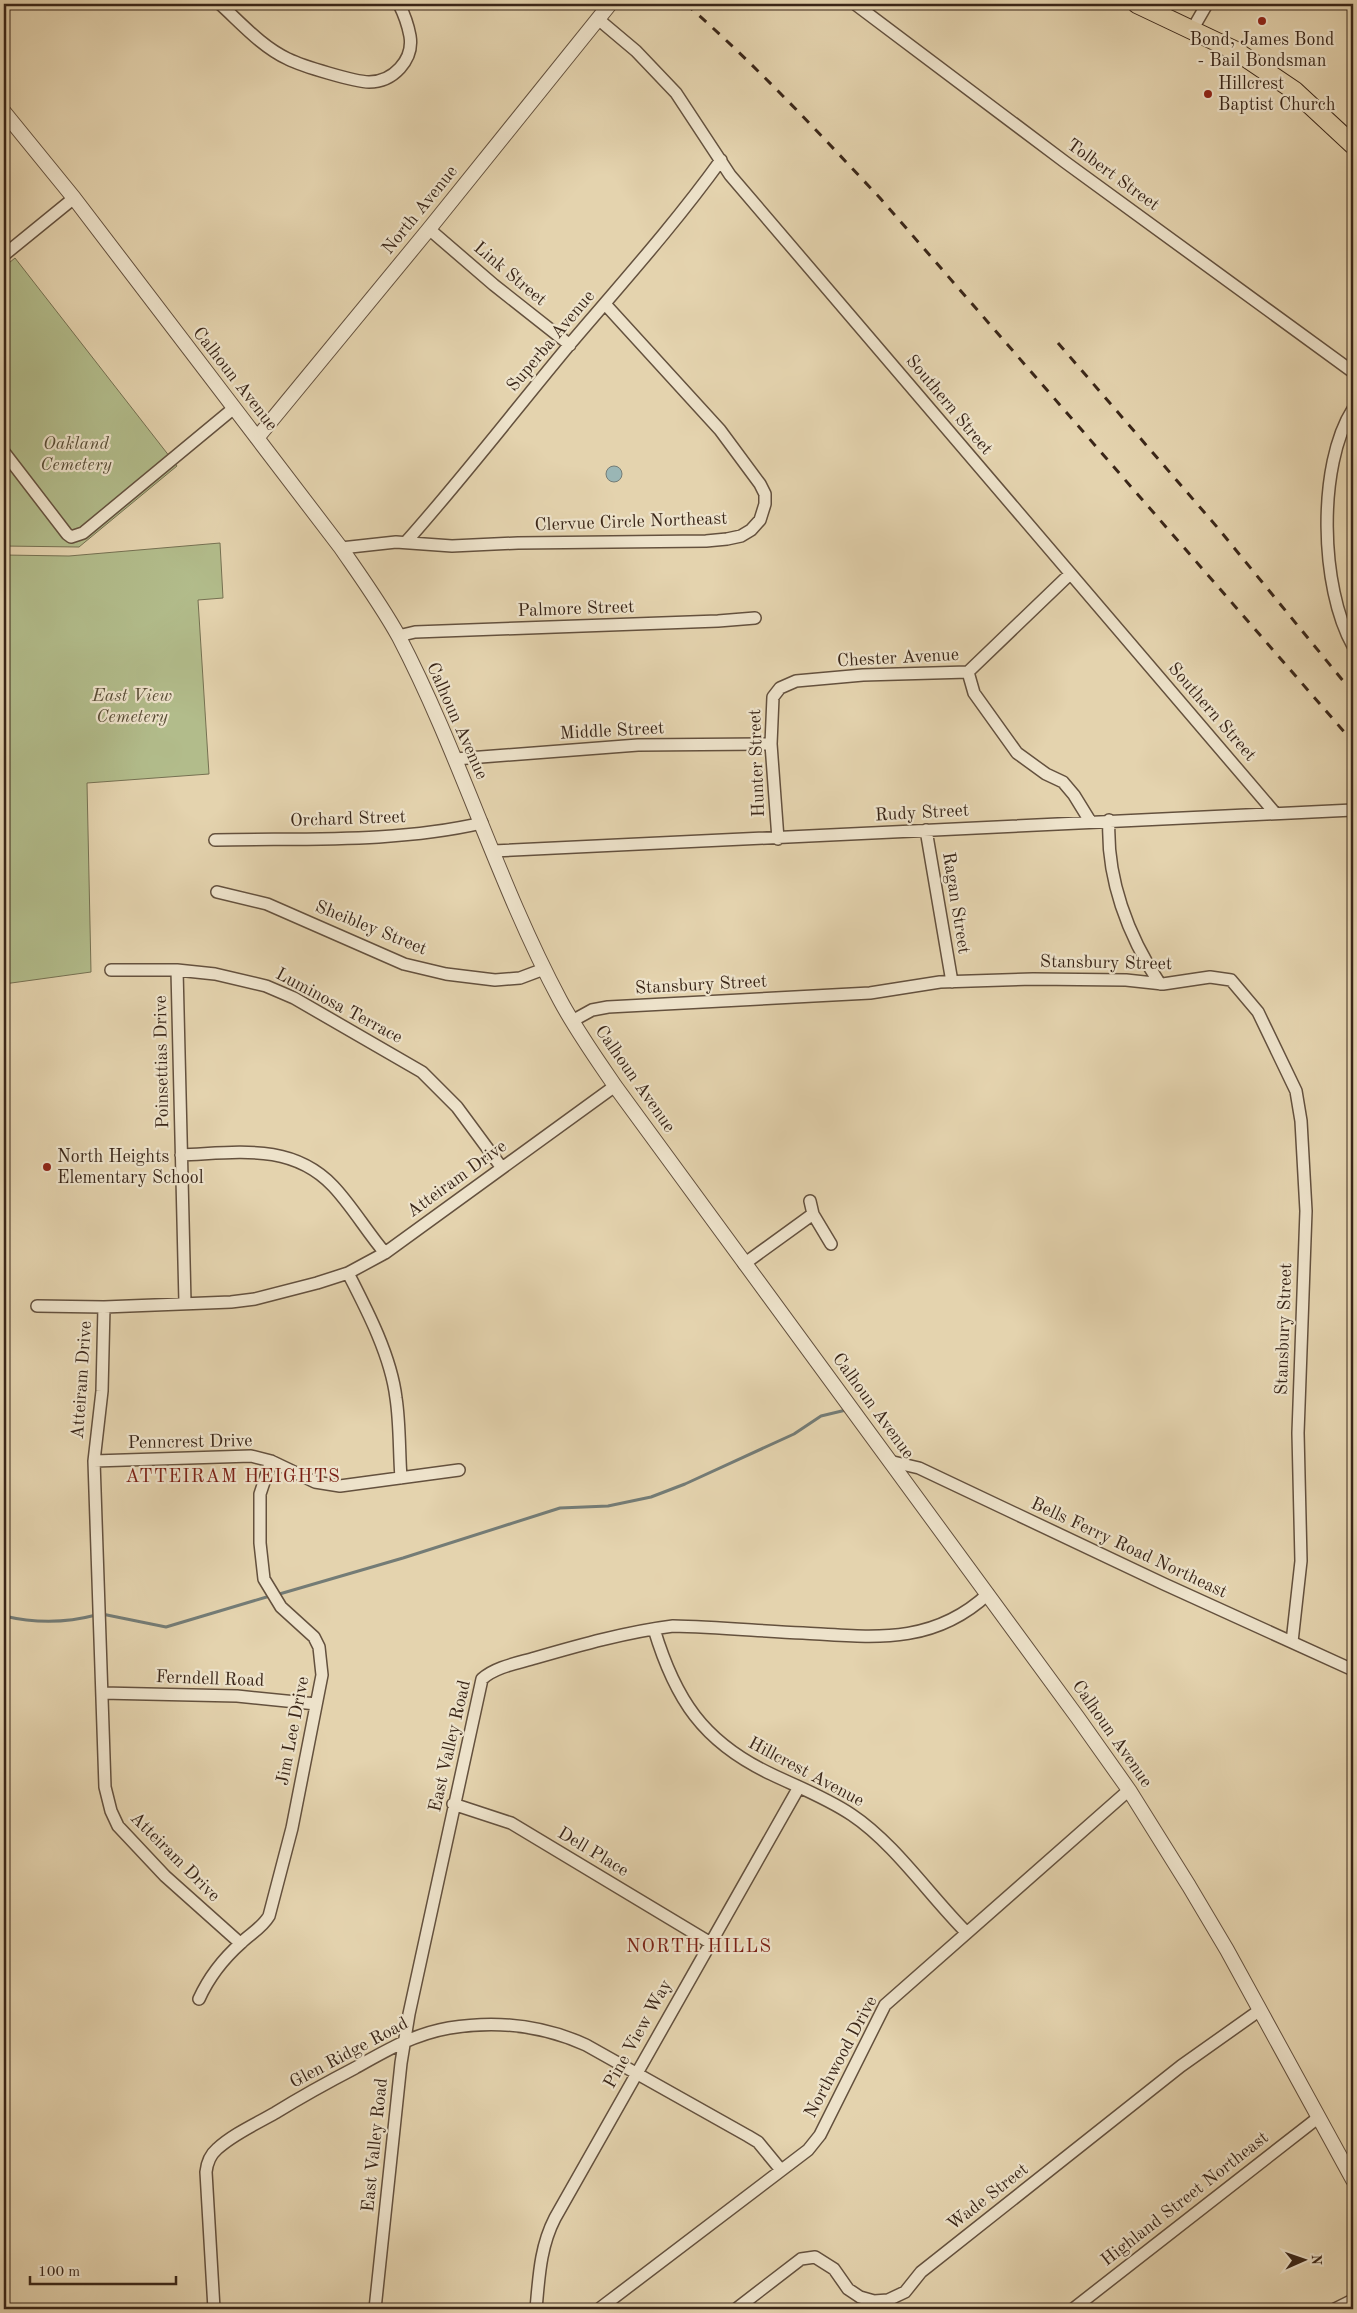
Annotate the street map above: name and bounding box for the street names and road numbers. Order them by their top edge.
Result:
street label: Tolbert Street [1063,136,1163,214]
street label: North Avenue [379,162,461,258]
street label: Link Street [470,239,550,309]
street label: Superba Avenue [504,287,598,395]
street label: Calhoun Avenue [189,324,281,434]
street label: Southern Street [902,352,996,458]
street label: Clervue Circle Northeast [534,510,728,534]
street label: Palmore Street [517,598,635,620]
street label: Chester Avenue [837,646,959,670]
street label: Southern Street [1165,659,1259,765]
street label: Calhoun Avenue [423,660,491,782]
street label: Hunter Street [746,709,768,817]
street label: Middle Street [559,719,665,743]
street label: Rudy Street [874,802,970,824]
street label: Orchard Street [290,808,406,830]
street label: Ragan Street [939,851,973,955]
street label: Sheibley Street [313,897,429,959]
street label: Stansbury Street [1040,953,1172,973]
street label: Luminosa Terrace [273,965,405,1047]
street label: Stansbury Street [634,973,768,997]
street label: Poinsettias Drive [152,995,172,1129]
street label: Calhoun Avenue [591,1022,679,1136]
street label: Atteiram Drive [404,1137,510,1221]
street label: Stansbury Street [1273,1263,1295,1395]
street label: Atteiram Drive [69,1320,95,1440]
street label: Calhoun Avenue [829,1350,917,1462]
street label: Penncrest Drive [127,1432,253,1452]
street label: Bells Ferry Road Northeast [1028,1495,1230,1601]
street label: Ferndell Road [155,1668,265,1690]
street label: Jim Lee Drive [274,1675,312,1787]
street label: Calhoun Avenue [1068,1677,1156,1791]
street label: East Valley Road [426,1678,474,1814]
street label: Hillcrest Avenue [745,1734,867,1810]
street label: Atteiram Drive [127,1809,223,1905]
street label: Dell Place [554,1824,632,1880]
street label: Pine View Way [601,1976,676,2091]
street label: Northwood Drive [801,1993,881,2121]
street label: Glen Ridge Road [287,2014,411,2092]
street label: East Valley Road [359,2077,391,2213]
street label: Highland Street Northeast [1098,2128,1272,2270]
street label: Wade Street [944,2160,1032,2234]

